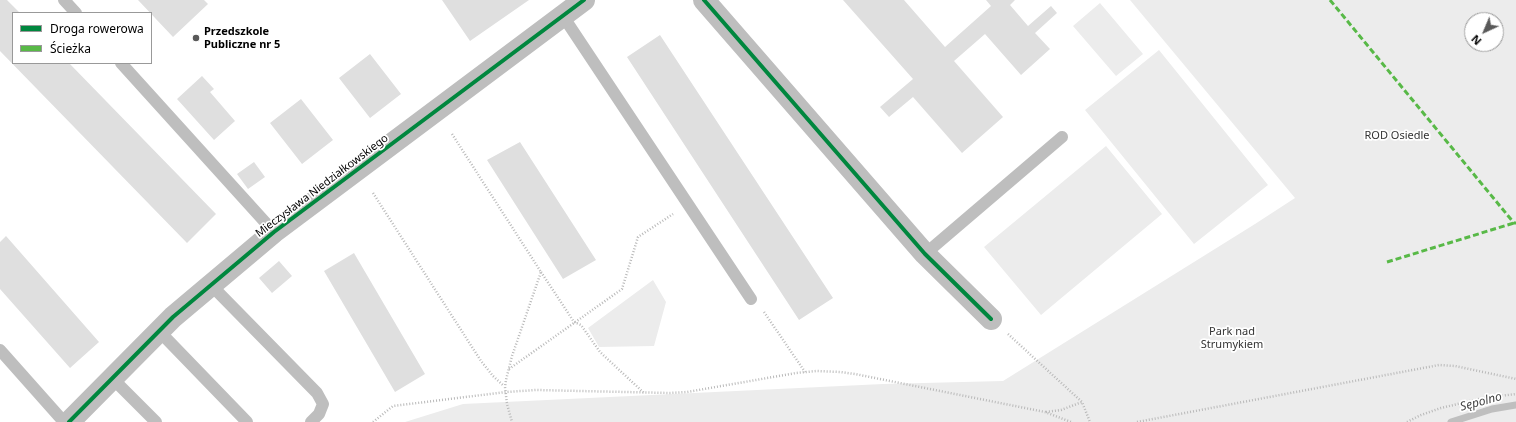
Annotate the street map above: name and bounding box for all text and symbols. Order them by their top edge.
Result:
legend [12,12,152,64]
north arrow [1464,12,1504,52]
text: Droga rowerowa [50,20,144,37]
place label: Przedszkole Publiczne nr 5 [204,25,280,51]
text: N [1468,32,1484,49]
marker: Przedszkole Publiczne nr 5 [191,33,201,43]
text: Ścieżka [50,40,91,57]
park label: ROD Osiedle [1364,129,1430,143]
street label: Mieczysława Niedziałkowskiego [253,132,391,240]
park label: Park nad Strumykiem [1201,325,1263,351]
water label: Sępolno [1459,390,1503,414]

